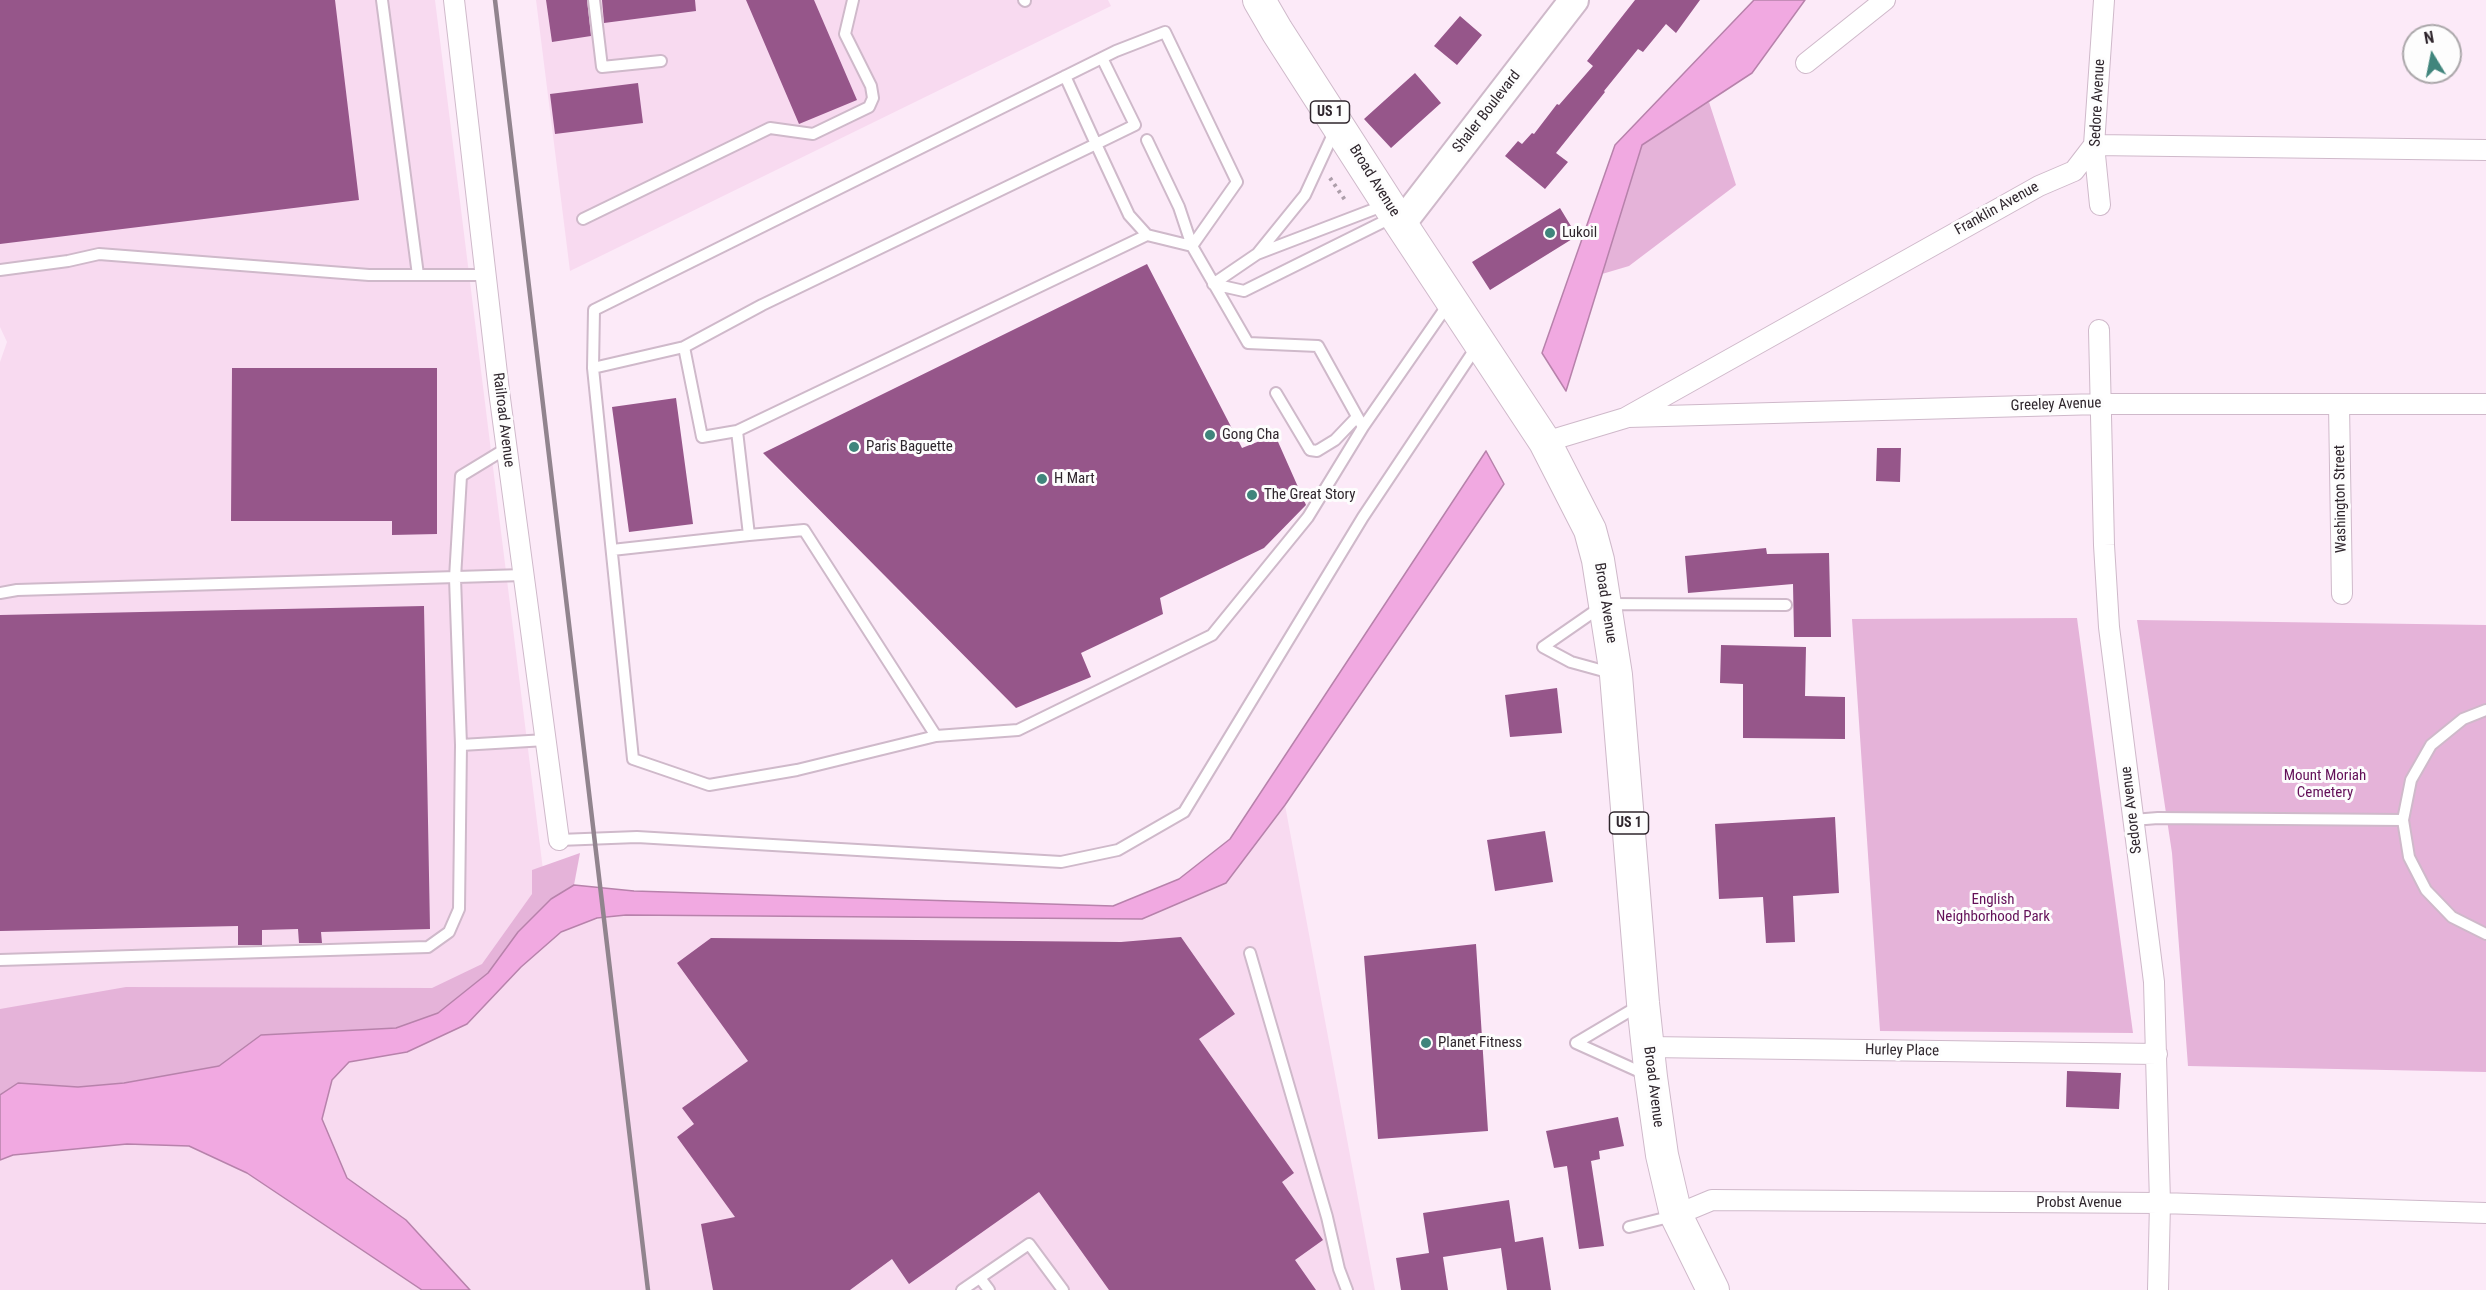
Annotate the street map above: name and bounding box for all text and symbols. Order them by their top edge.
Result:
north arrow [2402,24,2462,84]
text: N [2423,28,2436,48]
street label: Sedore Avenue [2087,59,2109,147]
street label: Shaler Boulevard [1449,67,1525,157]
road number: US 1 [1310,101,1350,123]
street label: Broad Avenue [1345,142,1403,220]
street label: Franklin Avenue [1952,179,2042,239]
place label: Lukoil [1562,224,1597,242]
marker: Lukoil [1543,226,1557,240]
street label: Railroad Avenue [488,372,518,468]
street label: Greeley Avenue [2010,394,2102,416]
place label: Gong Cha [1222,426,1279,444]
marker: Gong Cha [1203,428,1217,442]
place label: Paris Baguette [866,438,953,456]
marker: Paris Baguette [847,440,861,454]
street label: Washington Street [2331,445,2351,553]
place label: H Mart [1054,470,1095,488]
marker: H Mart [1035,472,1049,486]
place label: The Great Story [1264,486,1355,504]
marker: The Great Story [1245,488,1259,502]
street label: Broad Avenue [1590,561,1620,645]
street label: Sedore Avenue [2118,765,2146,855]
park label: Mount Moriah Cemetery [2284,767,2366,802]
road number: US 1 [1610,812,1648,834]
park label: English Neighborhood Park [1936,891,2050,926]
place label: Planet Fitness [1438,1034,1522,1052]
marker: Planet Fitness [1419,1036,1433,1050]
street label: Hurley Place [1865,1041,1939,1061]
street label: Broad Avenue [1639,1046,1667,1128]
street label: Probst Avenue [2036,1194,2122,1212]

